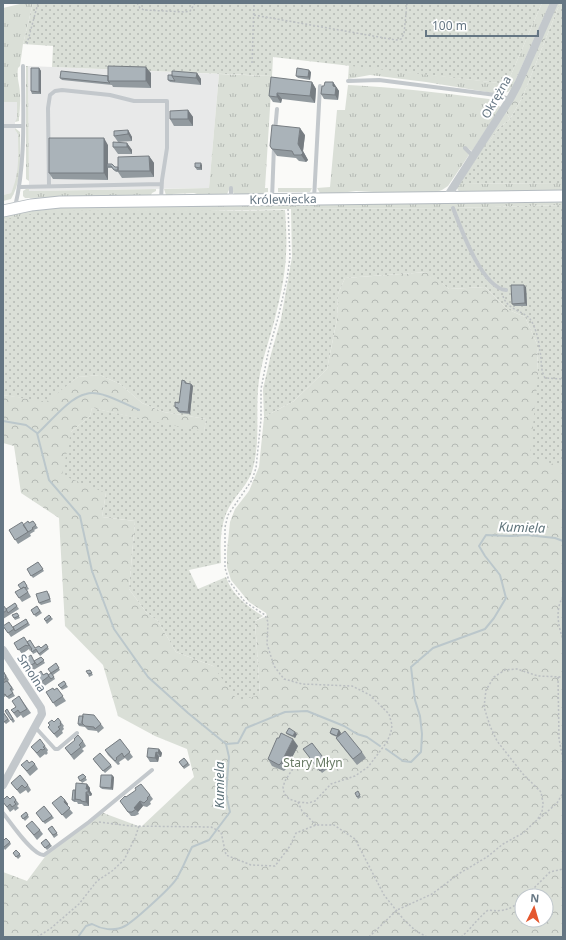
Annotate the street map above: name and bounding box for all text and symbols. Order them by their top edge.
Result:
scale bar [426,12,538,38]
text: 100 m [432,17,467,34]
street label: Okrężna [477,72,515,122]
street label: Królewiecka [249,190,317,208]
water label: Kumiela [498,517,546,537]
street label: Smolna [13,651,51,695]
park label: Stary Młyn [283,754,343,771]
water label: Kumiela [210,761,228,808]
north arrow [514,888,554,928]
text: N [530,890,540,905]

